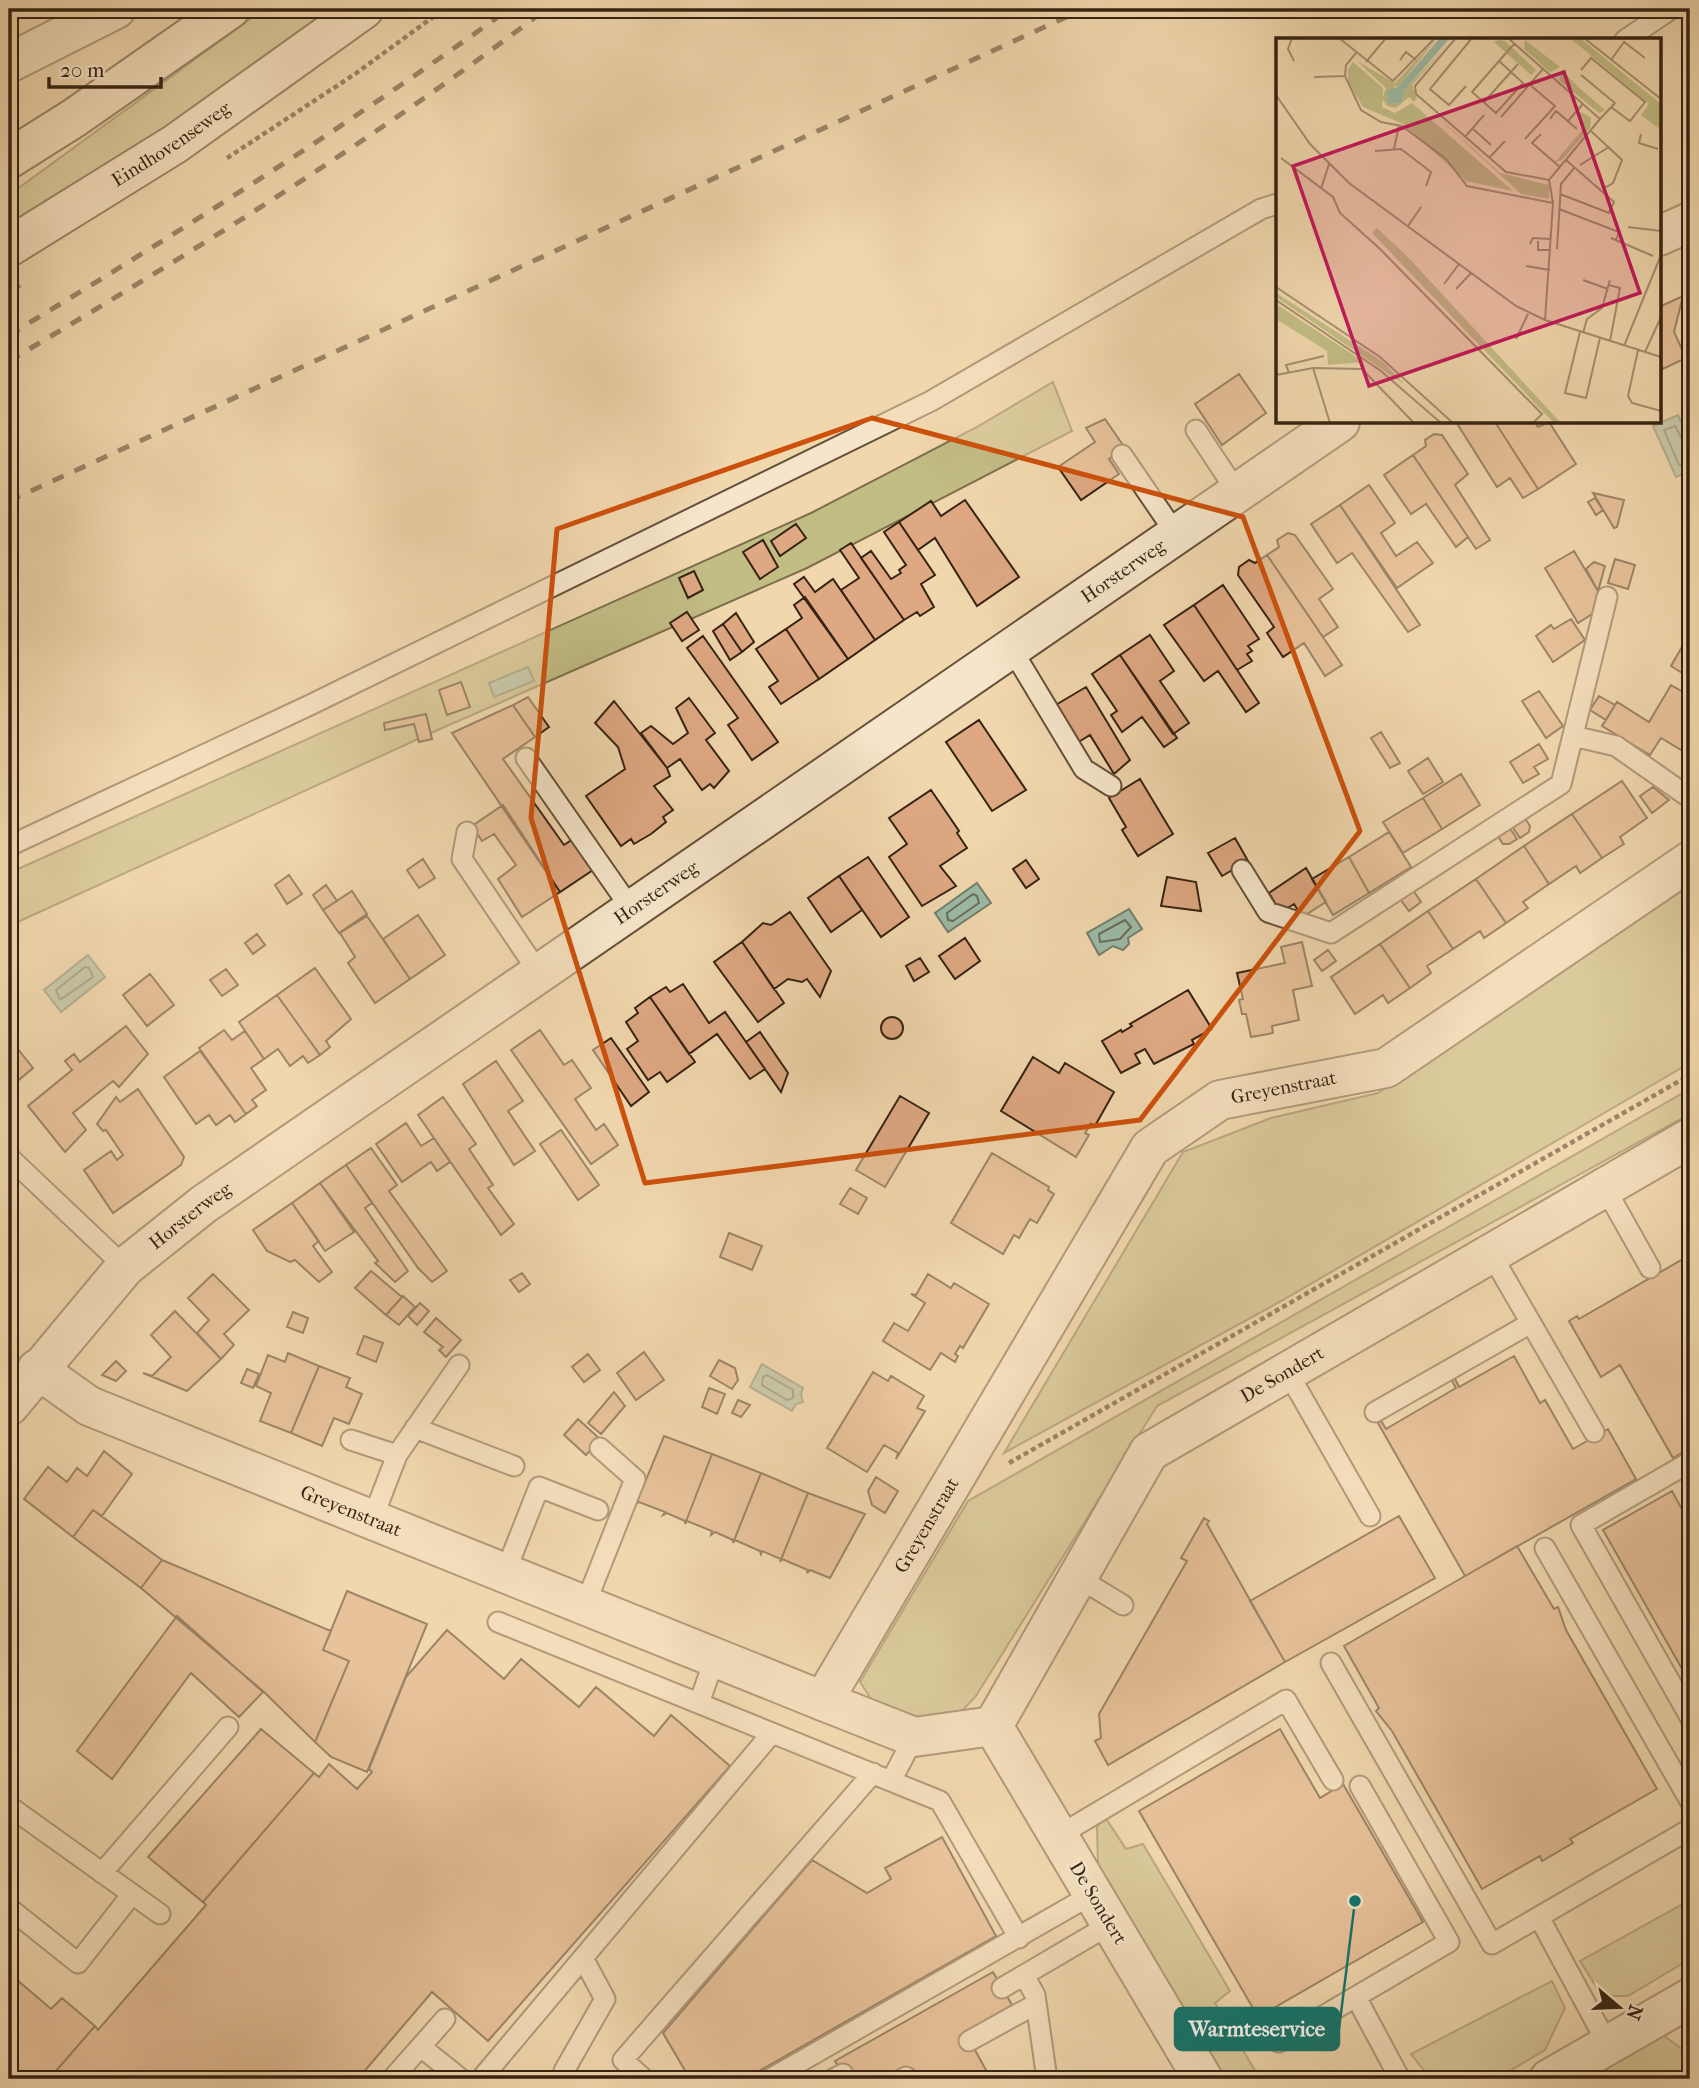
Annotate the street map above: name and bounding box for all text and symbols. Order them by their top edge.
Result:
inset map [1276,38,1660,424]
scale bar [49,46,161,90]
text: 20 m [60,58,105,82]
street label: Eindhovenseweg [108,97,235,191]
street label: Horsterweg [1077,534,1170,608]
street label: Horsterweg [610,856,703,929]
street label: Greyenstraat [1229,1067,1338,1109]
street label: Horsterweg [145,1177,236,1254]
street label: De Sondert [1236,1342,1328,1408]
street label: Greyenstraat [890,1473,964,1577]
street label: Greyenstraat [297,1481,405,1541]
street label: De Sondert [1065,1857,1131,1949]
north arrow [1584,1972,1654,2042]
text: N [1621,2002,1647,2023]
callout: Warmteservice [1175,2008,1339,2050]
text: Warmteservice [1188,2017,1326,2041]

